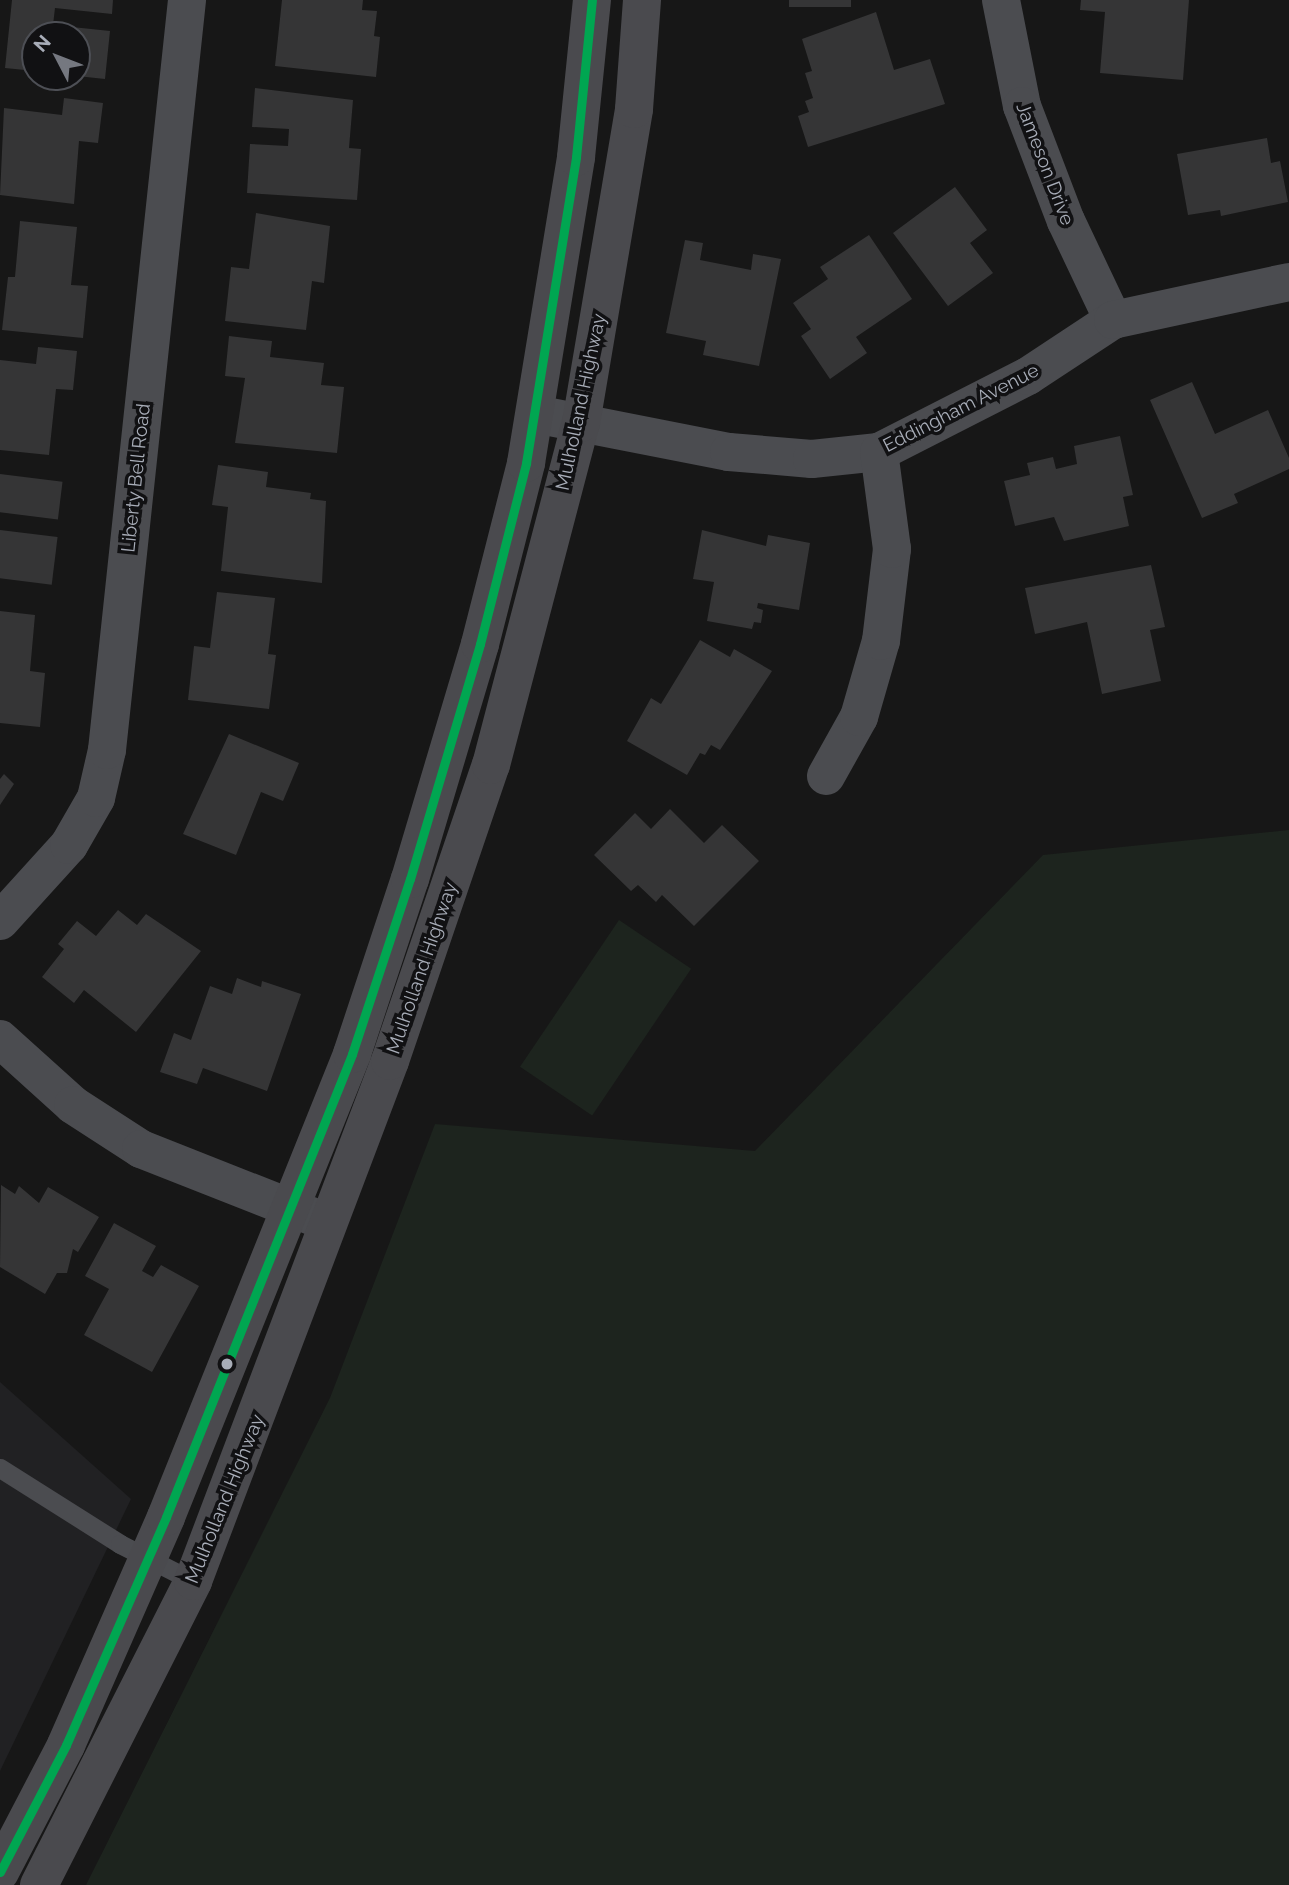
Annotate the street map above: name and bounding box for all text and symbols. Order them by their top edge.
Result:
north arrow [21,21,91,91]
text: N [29,31,55,56]
street label: Jameson Drive [1011,99,1079,229]
street label: Mulholland Highway [551,311,611,493]
street label: Eddingham Avenue [879,359,1043,457]
street label: Liberty Bell Road [117,402,155,554]
street label: Mulholland Highway [382,879,462,1057]
unlabelled marker [220,1357,234,1371]
street label: Mulholland Highway [181,1411,269,1587]

